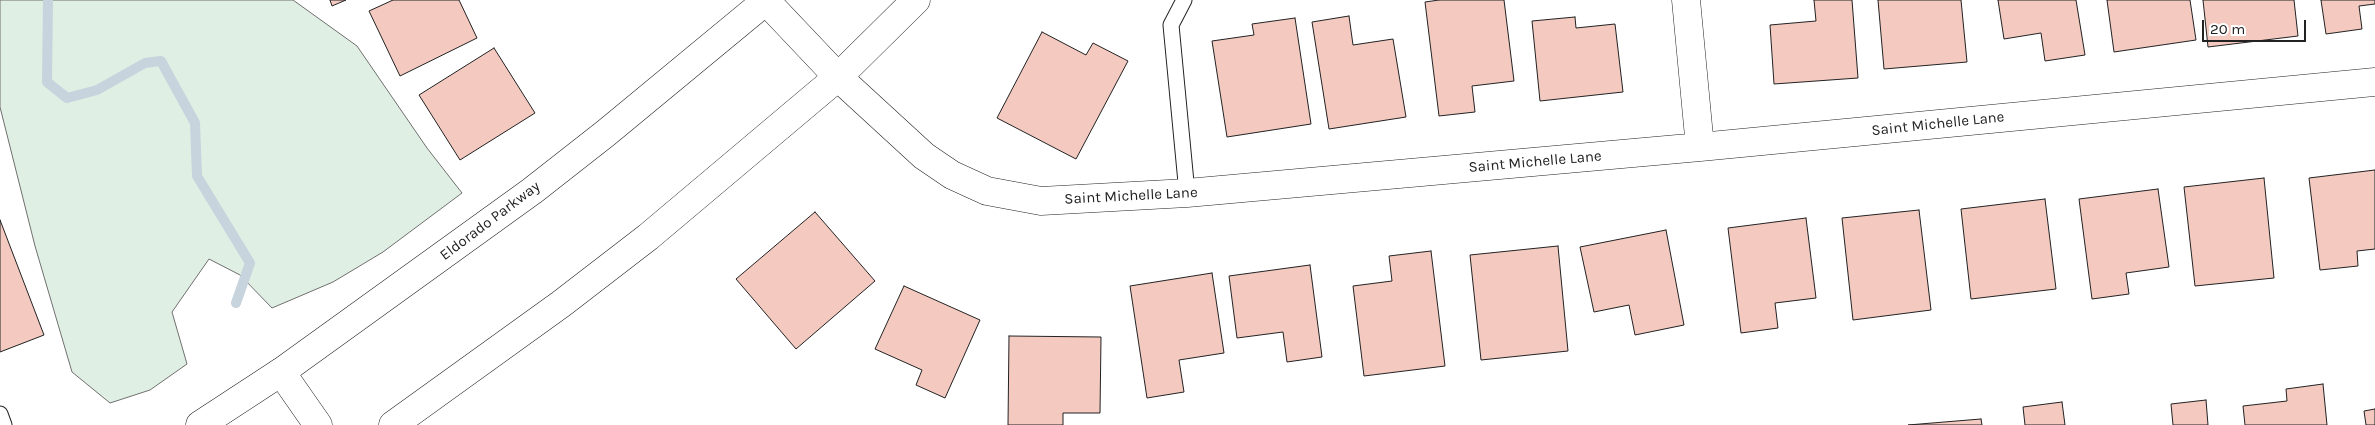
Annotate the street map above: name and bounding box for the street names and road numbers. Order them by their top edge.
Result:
street label: Saint Michelle Lane [1871,108,2005,140]
street label: Saint Michelle Lane [1468,147,1602,177]
street label: Eldorado Parkway [436,178,544,264]
street label: Saint Michelle Lane [1064,184,1198,208]

